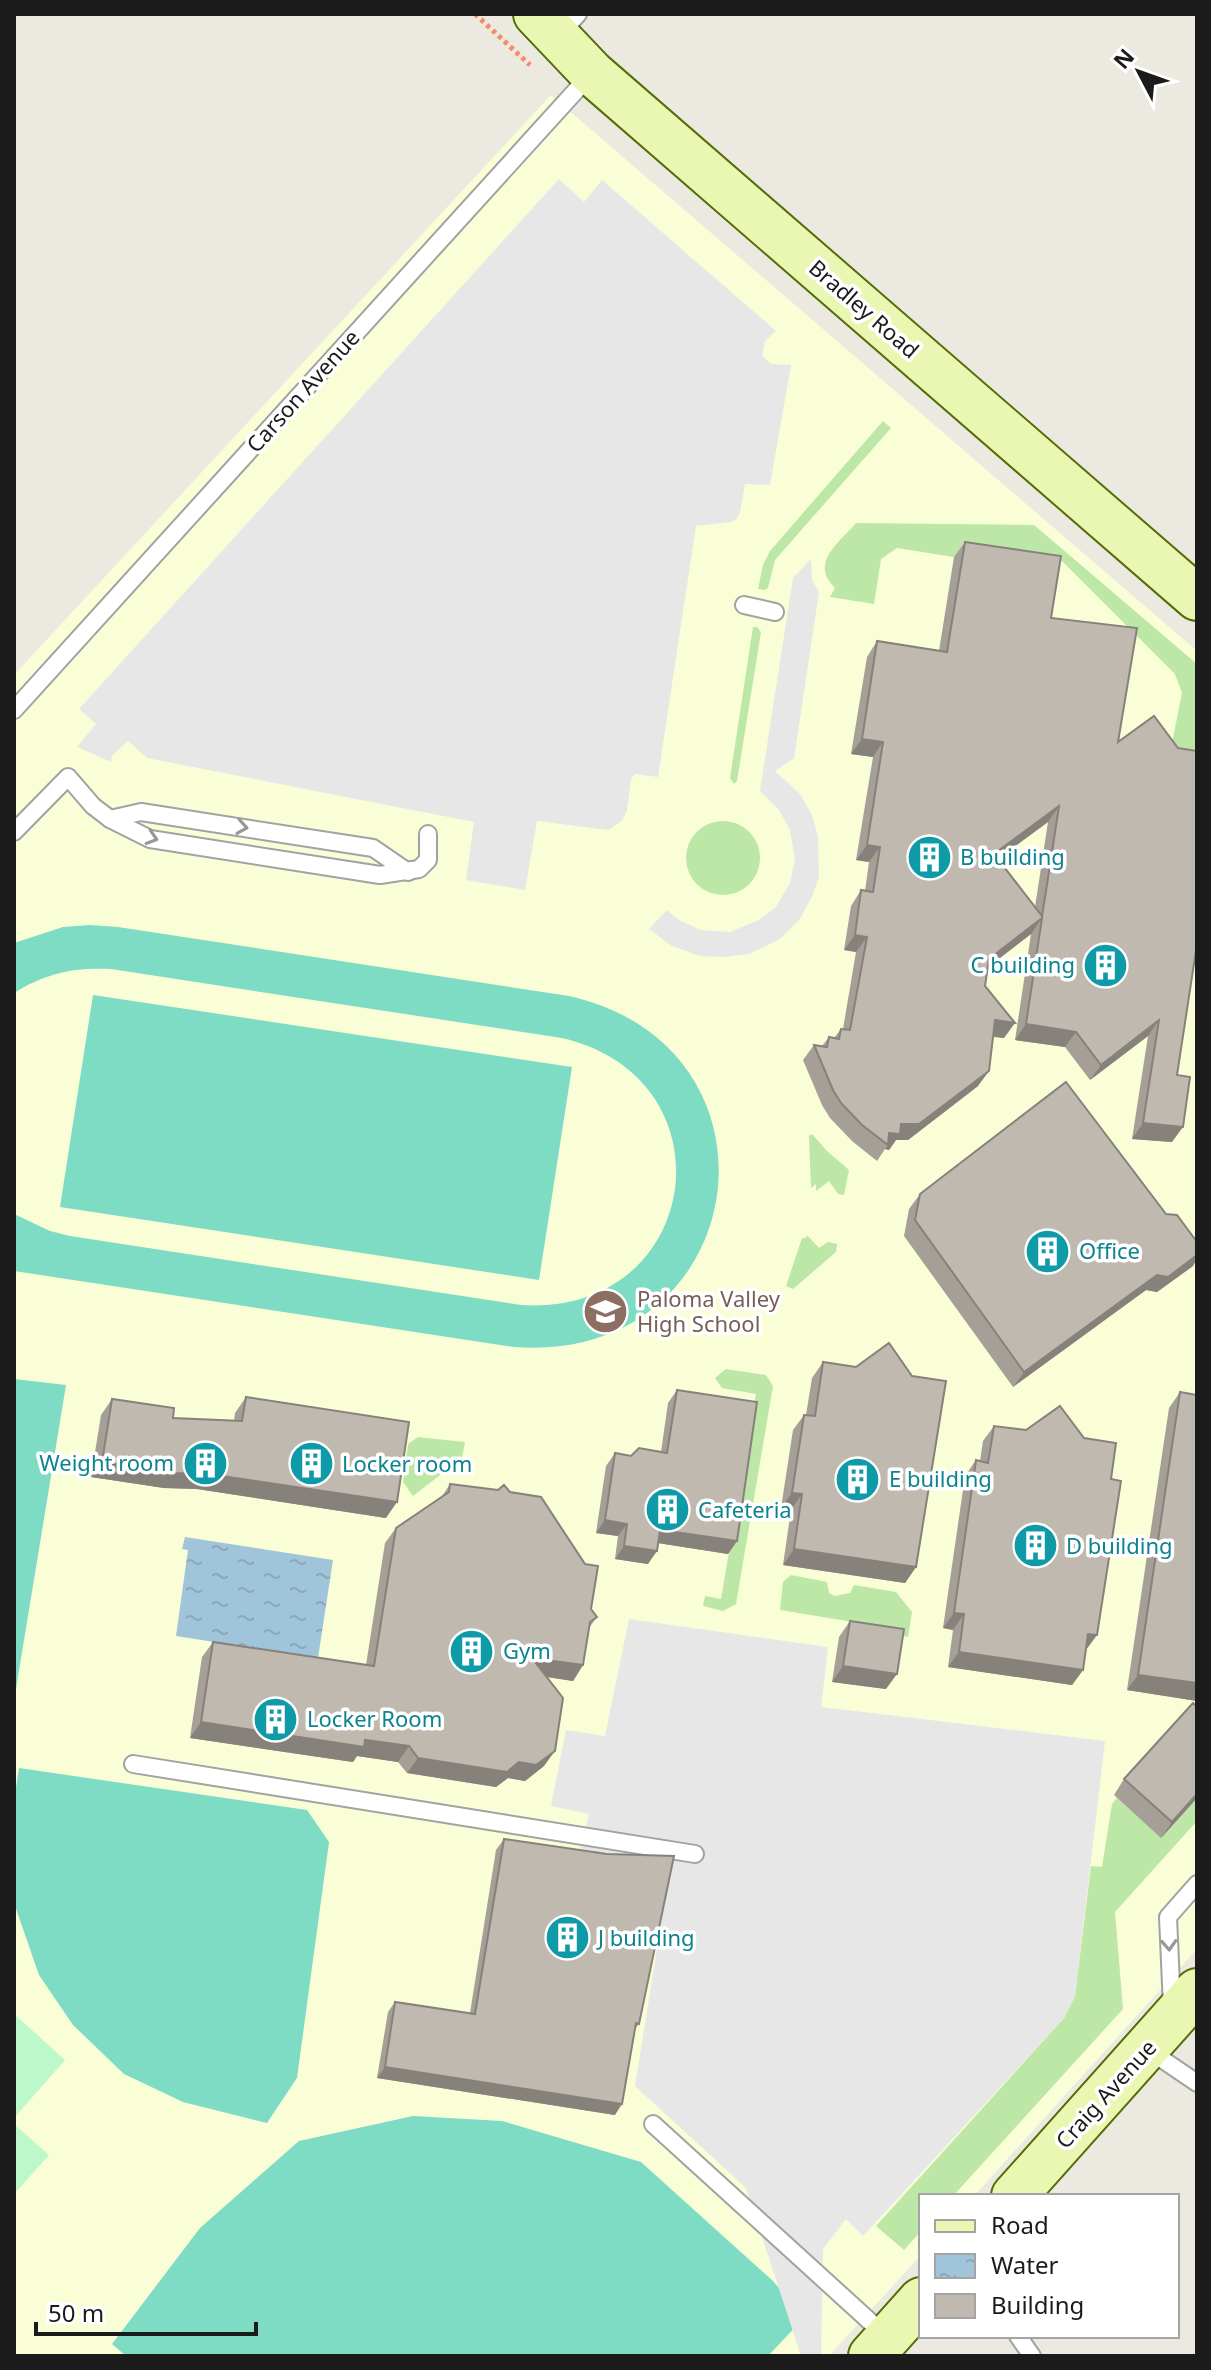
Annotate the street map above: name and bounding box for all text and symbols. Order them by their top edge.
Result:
north arrow [1099,32,1179,112]
text: N [1106,42,1140,75]
street label: Bradley Road [803,252,926,364]
street label: Carson Avenue [239,322,366,458]
one-way arrow [235,818,249,835]
one-way arrow [145,829,158,845]
building icon: B building [905,833,953,881]
place label: B building [960,841,1065,871]
building icon: C building [1082,941,1130,989]
place label: C building [971,949,1075,979]
building icon: Office [1024,1227,1072,1275]
place label: Office [1079,1235,1140,1265]
place label: Paloma Valley High School [637,1283,781,1338]
school or university icon: Paloma Valley High School [582,1288,630,1336]
building icon: Weight room [181,1439,229,1487]
building icon: Locker room [287,1440,335,1488]
place label: Weight room [39,1447,174,1477]
place label: Locker room [342,1448,472,1478]
building icon: E building [834,1455,882,1503]
place label: E building [889,1463,992,1493]
building icon: Cafeteria [643,1486,691,1534]
place label: Cafeteria [698,1494,792,1524]
building icon: D building [1011,1522,1059,1570]
place label: D building [1066,1530,1173,1560]
building icon: Gym [448,1627,496,1675]
place label: Gym [503,1635,551,1665]
building icon: Locker Room [252,1695,300,1743]
place label: Locker Room [307,1703,442,1733]
building icon: J building [543,1914,591,1962]
place label: J building [596,1922,695,1952]
one-way arrow [1160,1939,1177,1952]
street label: Craig Avenue [1048,2032,1162,2154]
legend [919,2194,1179,2338]
text: Road [991,2208,1049,2241]
text: Water [991,2248,1059,2281]
scale bar [36,2286,256,2336]
text: Building [991,2288,1084,2321]
text: 50 m [48,2296,104,2329]

